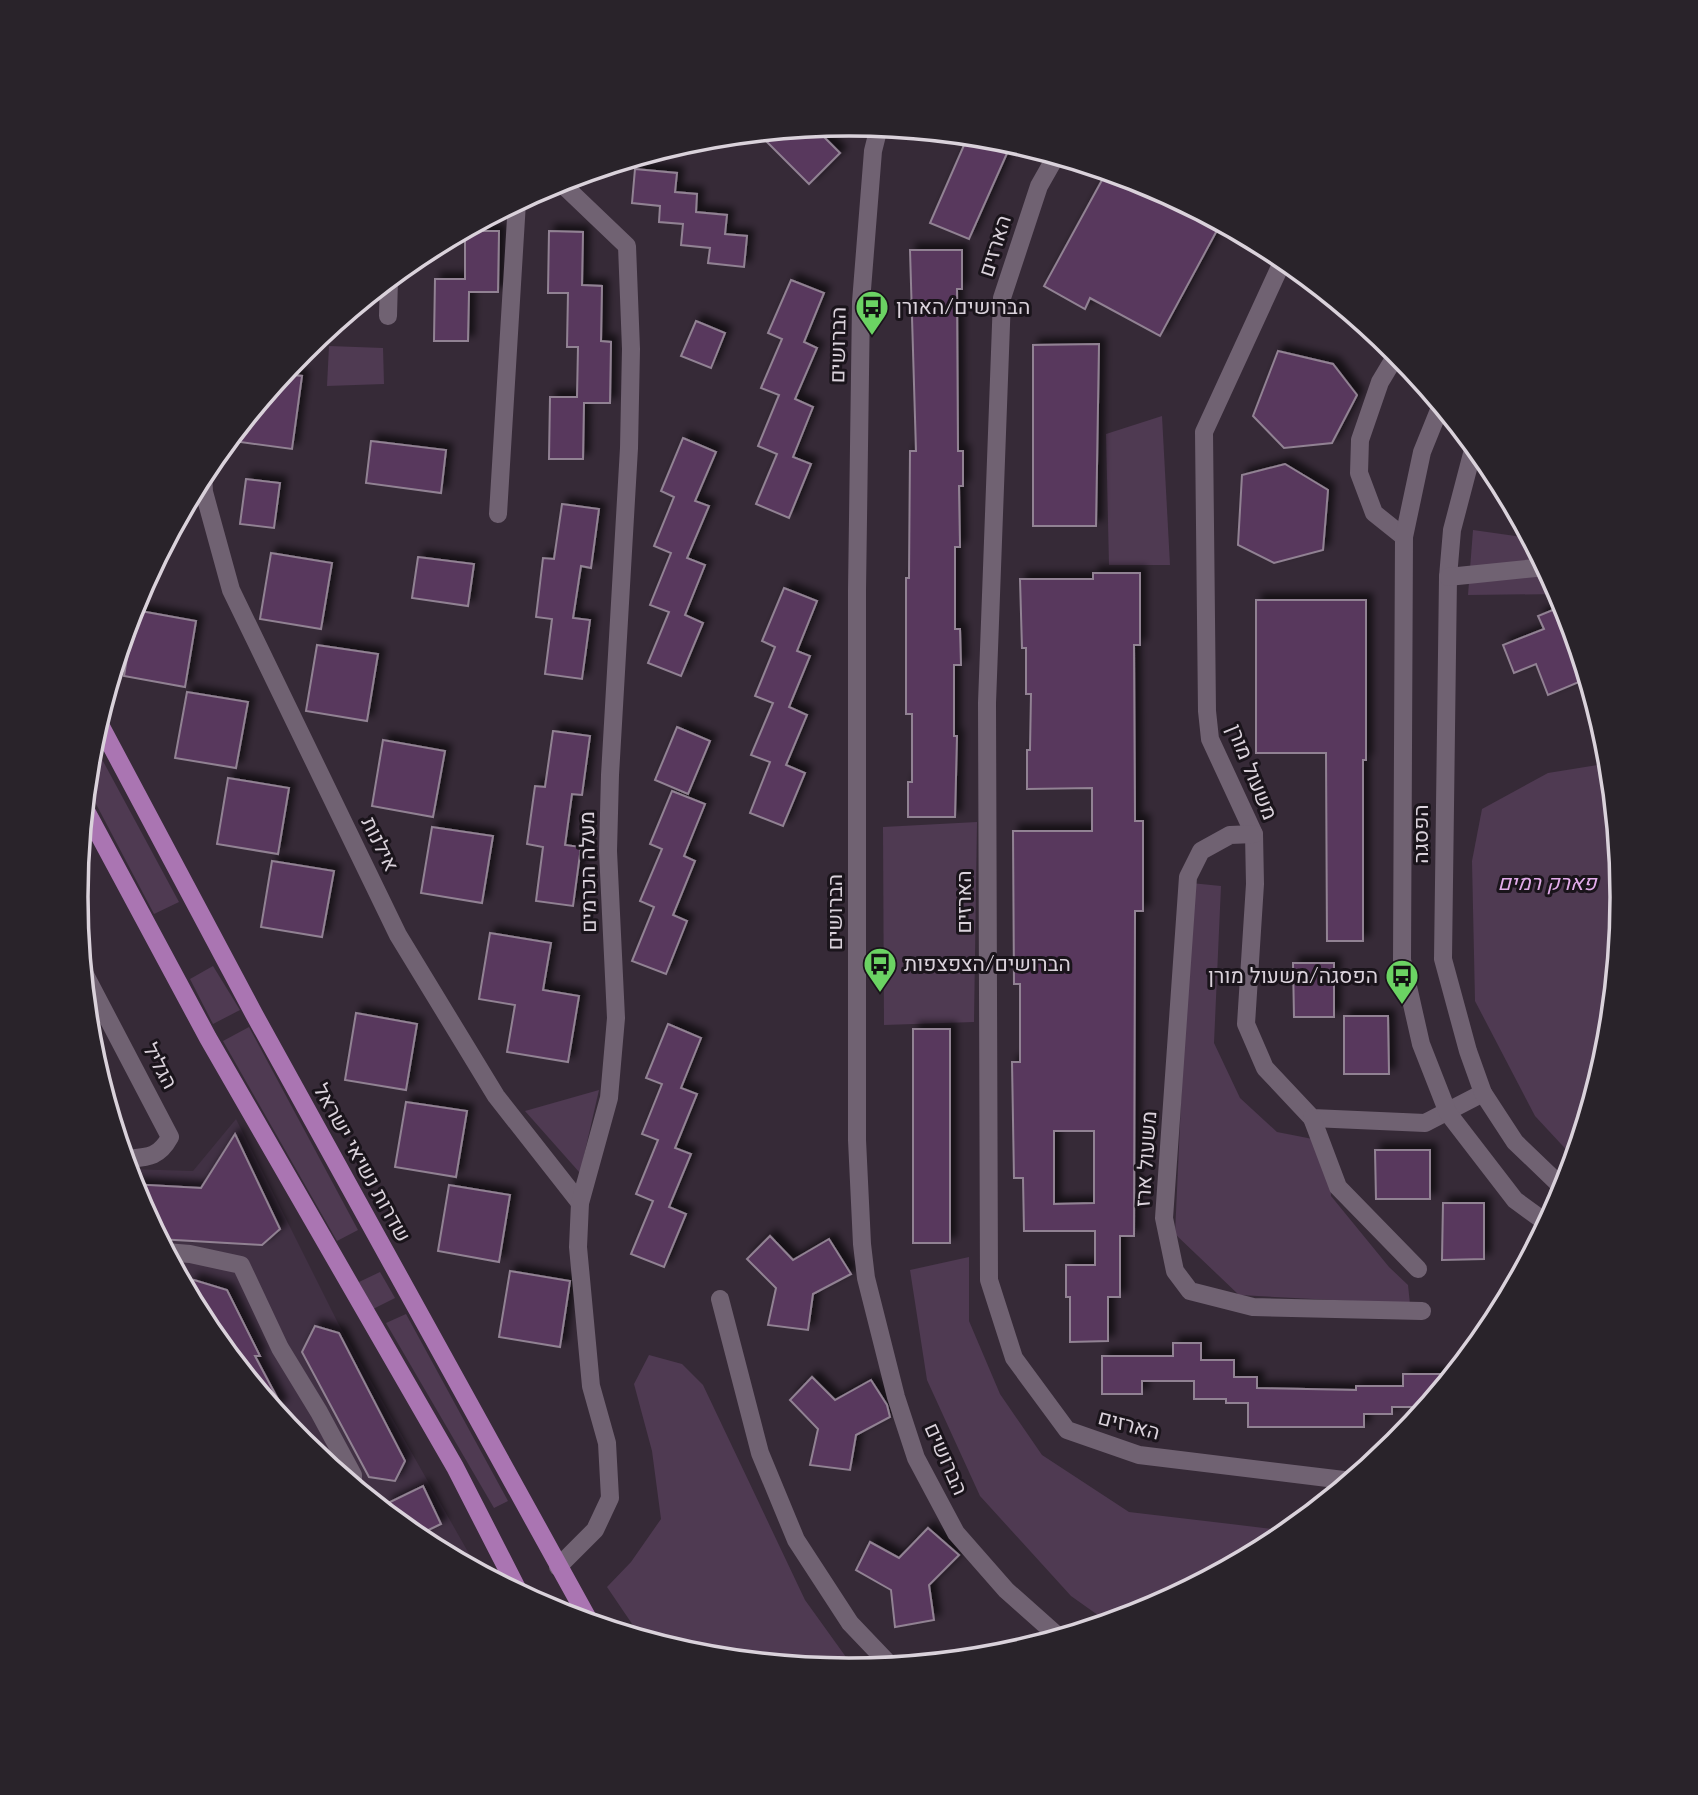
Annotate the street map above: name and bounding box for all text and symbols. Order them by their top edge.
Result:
street label: הארזים [973,212,1017,280]
bus stop icon: הברושים/האורן [853,288,891,337]
place label: הברושים/האורן [896,294,1030,320]
street label: הברושים [824,307,852,383]
street label: משעול מורן [1221,720,1283,824]
street label: הפסגה [1408,804,1434,864]
street label: מעלה הכרמים [574,811,602,933]
street label: אילנות [356,812,404,876]
street label: הארזים [951,870,977,934]
park label: פארק רמים [1497,870,1598,896]
street label: הברושים [822,874,848,950]
bus stop icon: הברושים/הצפצפות [861,945,899,994]
place label: הברושים/הצפצפות [904,951,1071,977]
bus stop icon: הפסגה/משעול מורן [1383,957,1421,1006]
place label: הפסגה/משעול מורן [1208,963,1378,989]
street label: הגליל [137,1039,183,1093]
street label: שדרות נשיאי ישראל [308,1079,416,1247]
street label: משעול ארז [1130,1110,1162,1208]
street label: הארזים [1095,1404,1163,1446]
street label: הברושים [919,1419,973,1499]

